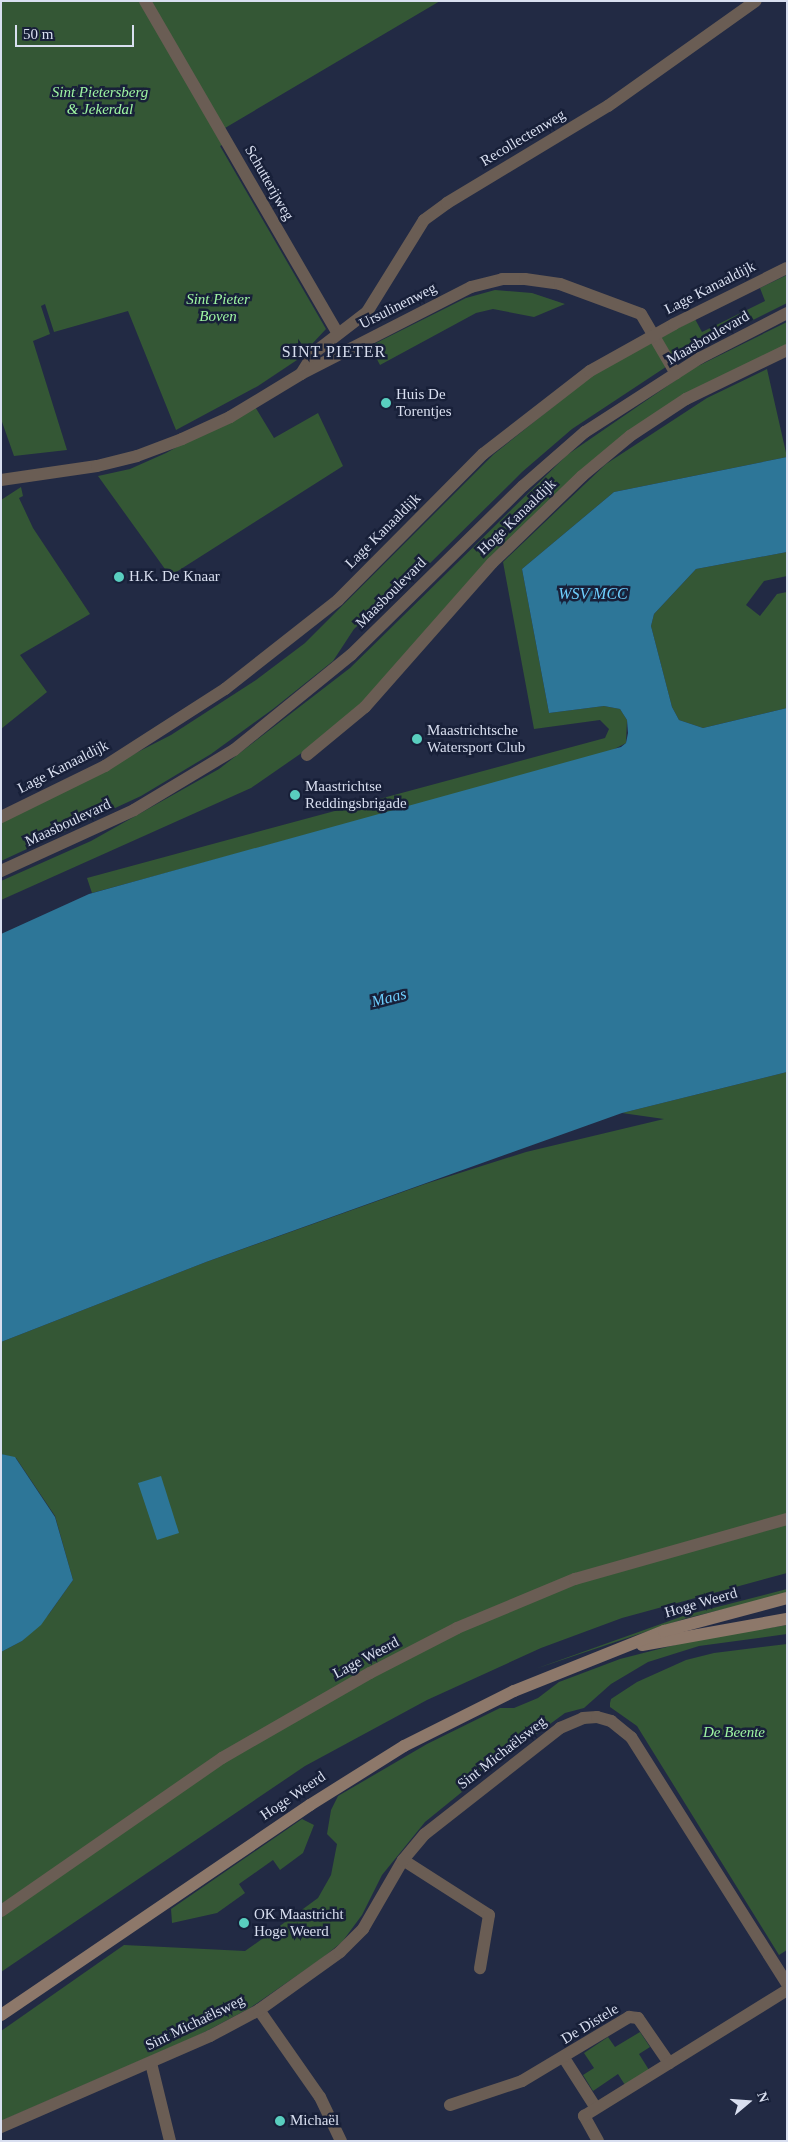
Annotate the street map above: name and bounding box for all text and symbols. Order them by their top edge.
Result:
scale bar [18,15,136,47]
text: 50 m [23,26,53,42]
park label: Sint Pietersberg & Jekerdal [52,83,148,118]
street label: Recollectenweg [477,106,569,170]
street label: Schutterijweg [240,142,298,224]
street label: Lage Kanaaldijk [662,257,758,319]
street label: Ursulinenweg [356,279,440,333]
park label: Sint Pieter Boven [186,290,250,325]
street label: Maasboulevard [663,307,753,369]
district label: SINT PIETER [280,342,388,362]
place label: Huis De Torentjes [396,385,452,420]
marker: Huis De Torentjes [380,397,392,409]
street label: Hoge Kanaaldijk [474,475,560,559]
street label: Lage Kanaaldijk [341,489,425,573]
street label: Maasboulevard [352,554,430,632]
place label: H.K. De Knaar [129,568,220,586]
marker: H.K. De Knaar [113,571,125,583]
water label: WSV MCC [558,584,628,604]
place label: Maastrichtsche Watersport Club [427,721,525,756]
marker: Maastrichtsche Watersport Club [411,733,423,745]
street label: Lage Kanaaldijk [15,736,111,798]
place label: Maastrichtse Reddingsbrigade [305,777,407,812]
marker: Maastrichtse Reddingsbrigade [289,789,301,801]
street label: Maasboulevard [22,795,114,851]
water label: Maas [369,984,409,1012]
street label: Hoge Weerd [662,1584,740,1622]
street label: Lage Weerd [330,1633,402,1683]
street label: Sint Michaëlsweg [454,1713,550,1793]
park label: De Beente [703,1724,765,1742]
street label: Hoge Weerd [257,1768,329,1824]
place label: OK Maastricht Hoge Weerd [254,1905,344,1940]
marker: OK Maastricht Hoge Weerd [238,1917,250,1929]
street label: Sint Michaëlsweg [143,1991,247,2055]
street label: De Distele [558,2000,622,2048]
north arrow [723,2077,773,2127]
text: N [754,2090,771,2104]
place label: Michaël [290,2112,339,2130]
marker: Michaël [274,2115,286,2127]

